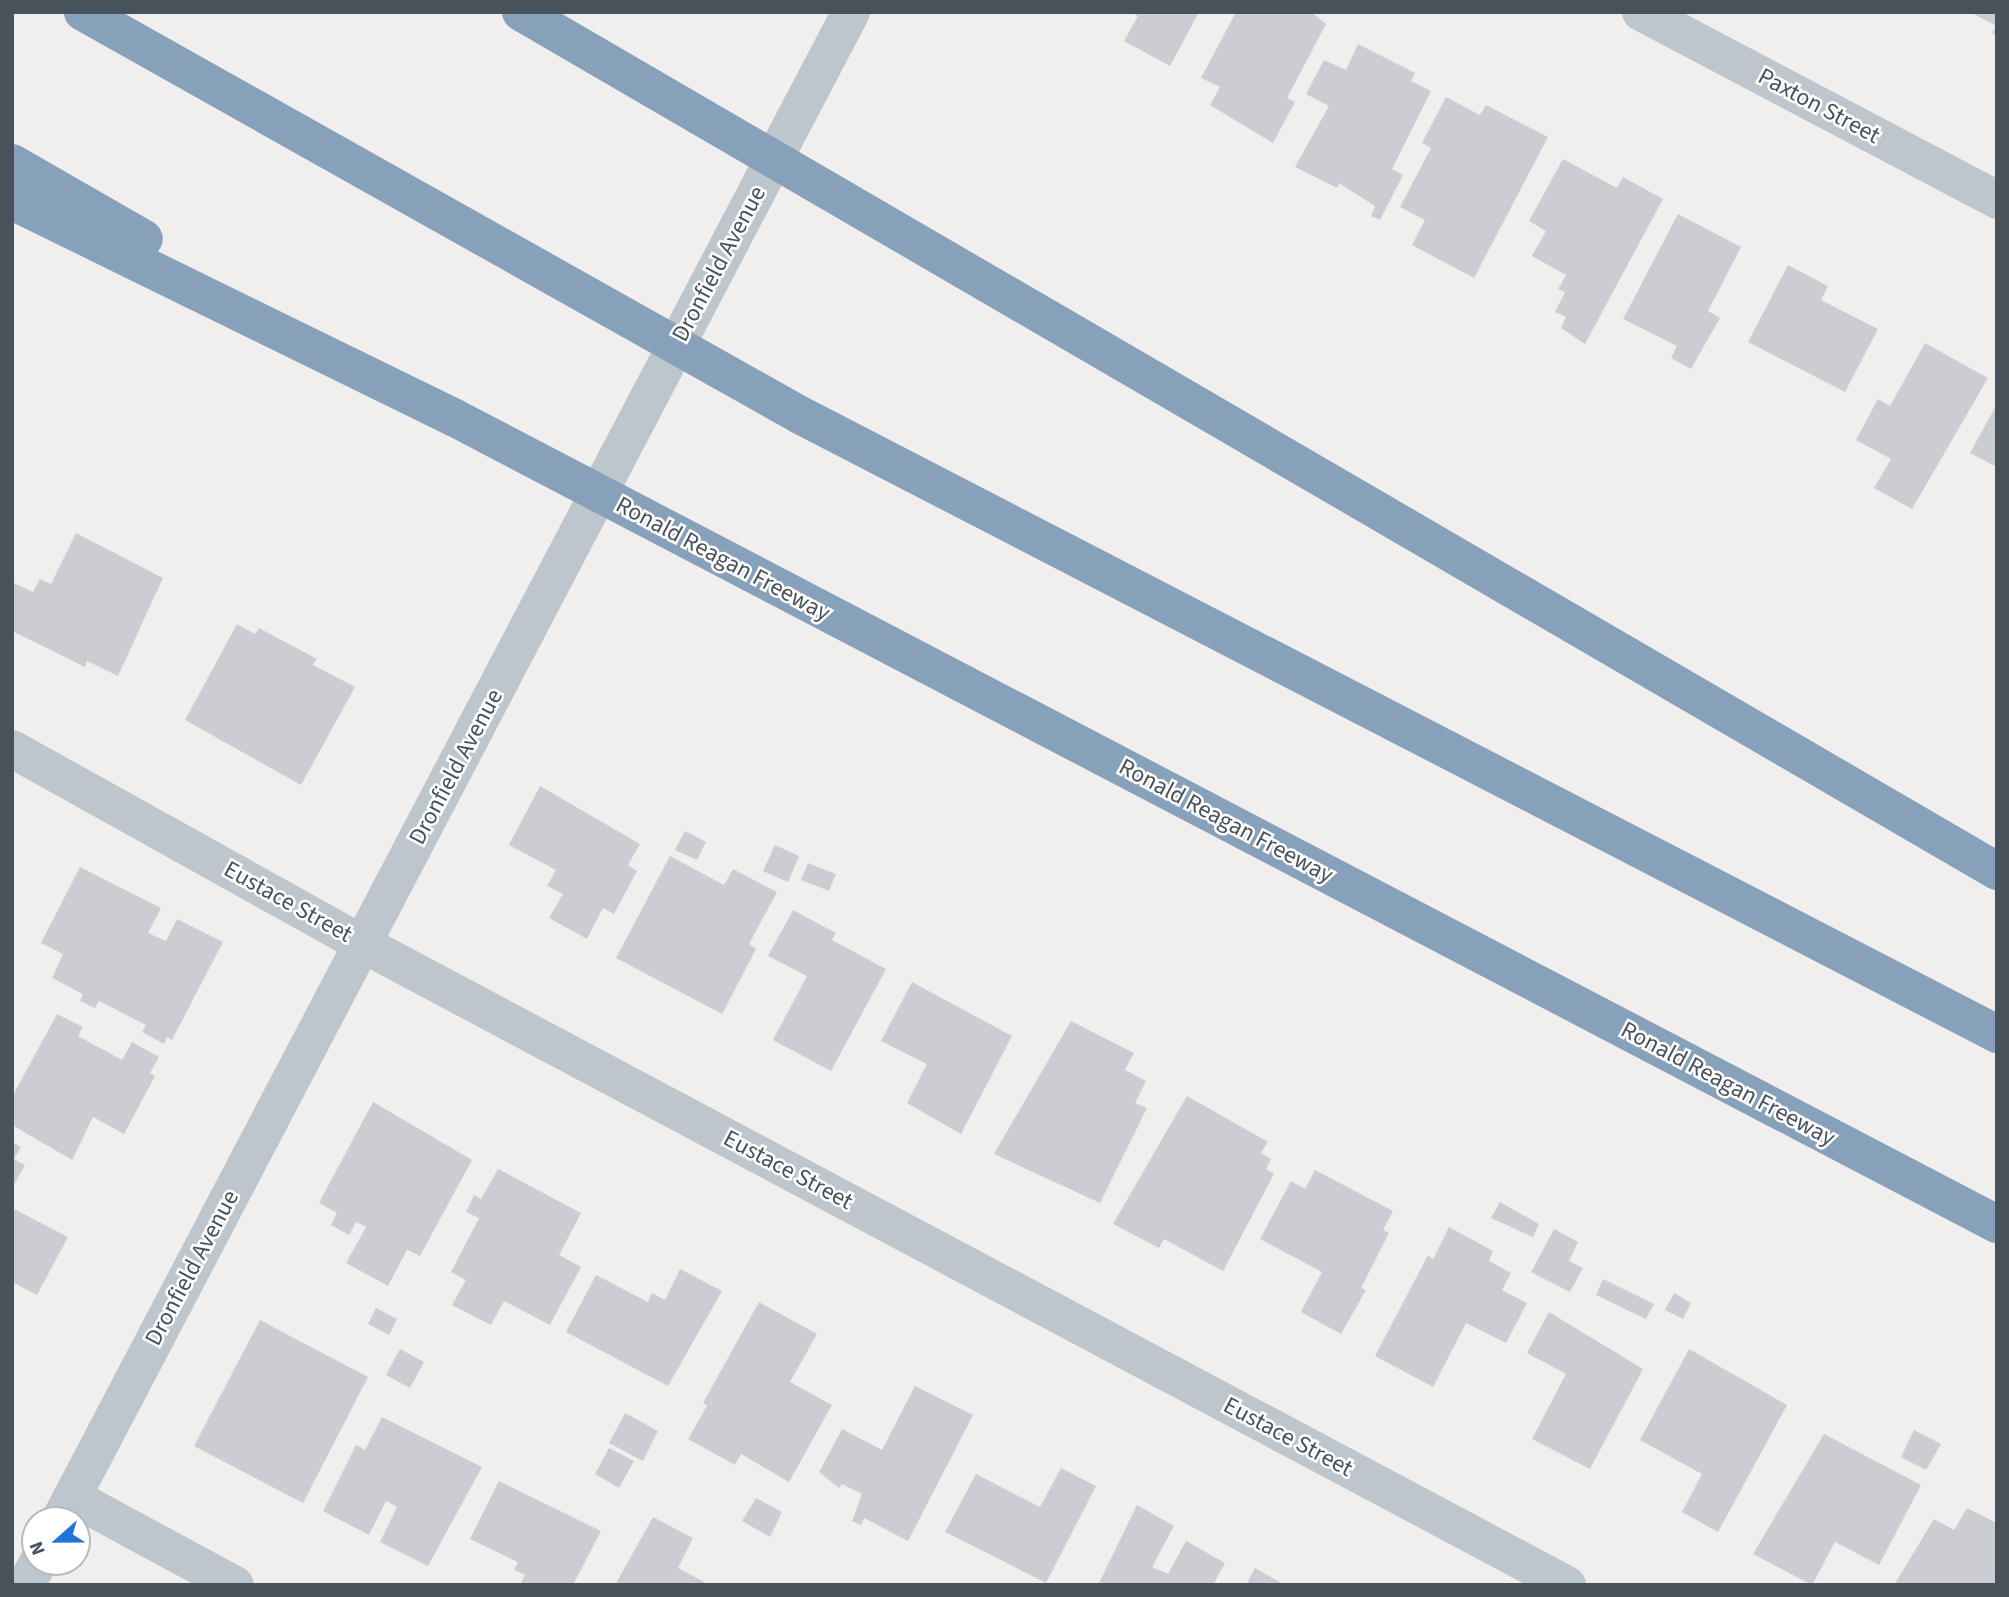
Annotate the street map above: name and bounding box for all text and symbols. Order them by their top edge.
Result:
street label: Paxton Street [1753,62,1885,150]
street label: Dronfield Avenue [666,181,772,347]
street label: Ronald Reagan Freeway [611,490,835,628]
street label: Dronfield Avenue [403,684,509,850]
street label: Ronald Reagan Freeway [1114,752,1338,890]
street label: Eustace Street [219,855,357,949]
street label: Ronald Reagan Freeway [1616,1015,1840,1153]
street label: Eustace Street [718,1124,858,1216]
street label: Dronfield Avenue [139,1185,245,1351]
street label: Eustace Street [1218,1391,1358,1483]
north arrow [21,1506,91,1576]
text: N [23,1537,53,1559]

